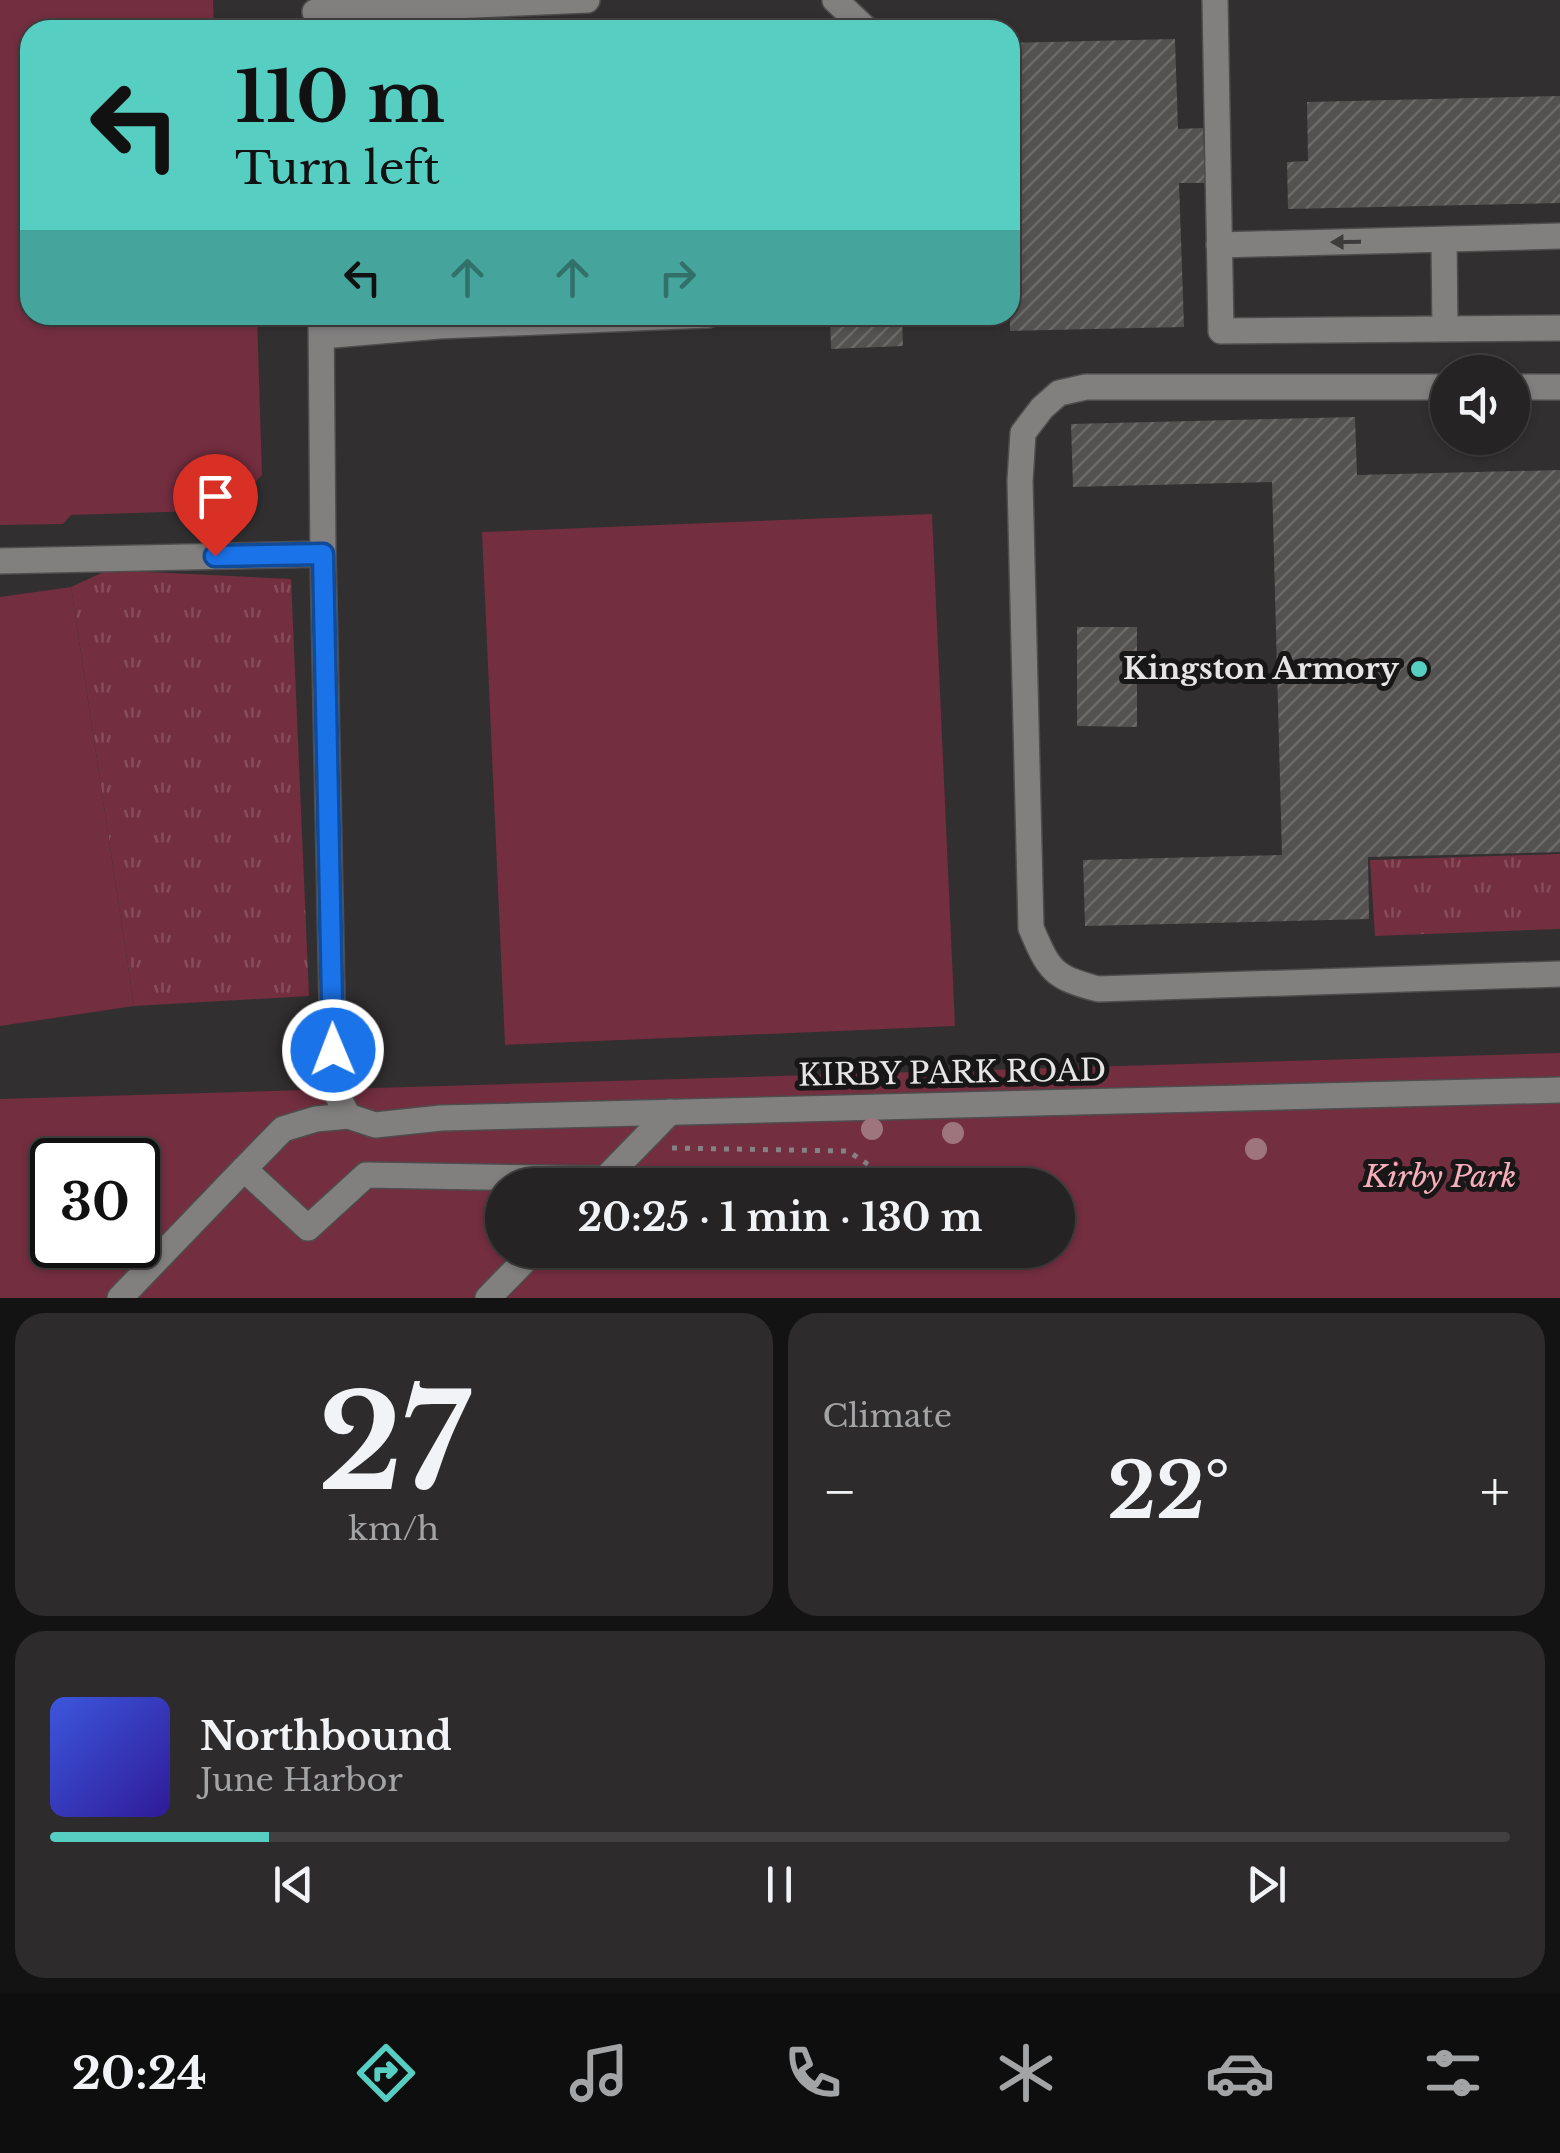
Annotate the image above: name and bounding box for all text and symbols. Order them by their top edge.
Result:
text: 110 m [235,54,445,141]
icon: left [70,60,200,190]
text: Turn left [235,140,440,196]
one-way arrow [1330,235,1362,251]
icon: left [335,250,390,305]
icon: ahead [440,250,495,305]
icon: ahead [545,250,600,305]
icon: right [650,250,705,305]
map controls [1430,355,1530,455]
button: sound [1430,355,1530,455]
pin [173,454,258,557]
icon: arrive [188,469,243,524]
place label: Kingston Armory [1123,650,1400,687]
marker: Kingston Armory [1408,658,1430,680]
position arrow [281,998,385,1102]
street label: KIRBY PARK ROAD [798,1051,1106,1094]
speed limit sign: 30 [30,1138,160,1268]
park label: Kirby Park [1363,1158,1516,1195]
text: 20:25 · 1 min · 130 m [577,1194,983,1241]
text: 27 [318,1363,470,1524]
text: Climate [823,1396,952,1436]
text: 22° [1107,1445,1230,1538]
text: − [823,1458,857,1526]
text: + [1480,1458,1510,1526]
text: km/h [348,1509,439,1549]
text: Northbound [200,1713,452,1760]
text: June Harbor [200,1760,403,1800]
icon: previous [266,1857,321,1912]
icon: pause [752,1857,807,1912]
icon: next [1239,1857,1294,1912]
icon: directions [351,2038,421,2108]
icon: music [564,2038,634,2108]
icon: phone [778,2038,848,2108]
icon: climate [991,2038,1061,2108]
icon: car [1205,2038,1275,2108]
icon: filters [1418,2038,1488,2108]
text: 20:24 [72,2045,207,2101]

